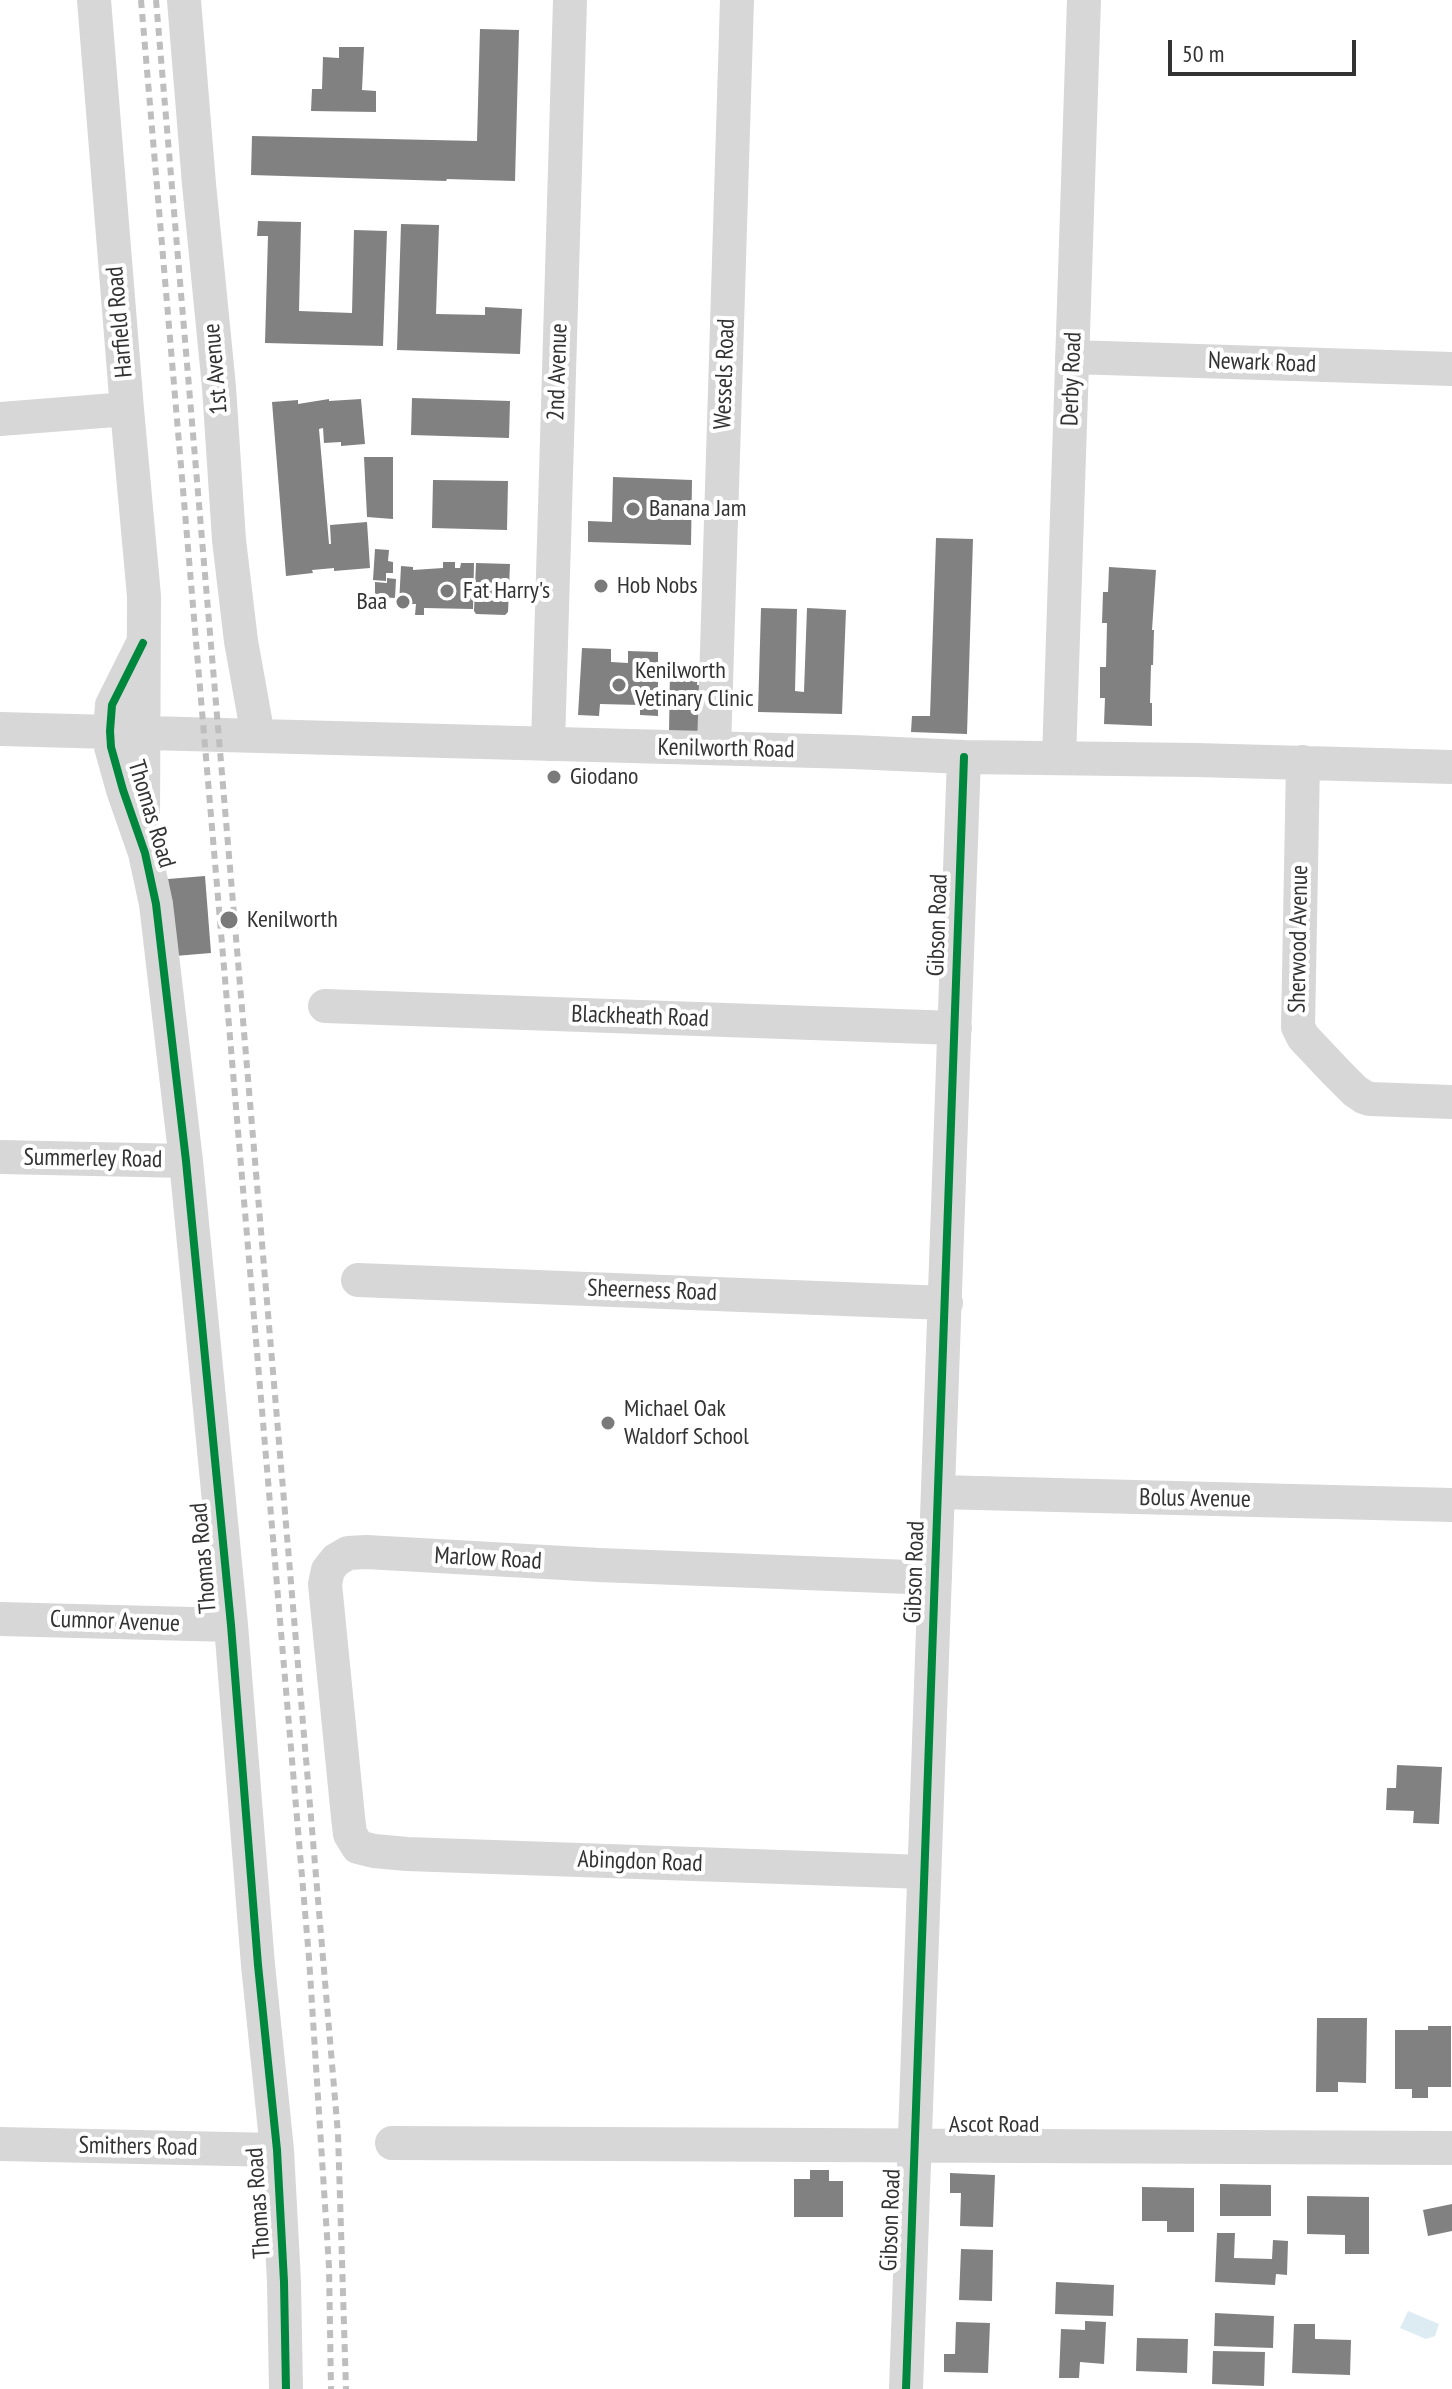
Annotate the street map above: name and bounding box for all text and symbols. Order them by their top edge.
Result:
scale bar [1172,24,1360,74]
text: 50 m [1182,38,1224,69]
street label: Harfield Road [101,265,139,379]
street label: Wessels Road [709,318,741,430]
street label: 1st Avenue [198,322,234,416]
street label: 2nd Avenue [542,323,574,421]
street label: Derby Road [1056,331,1088,427]
street label: Newark Road [1207,347,1317,379]
place label: Banana Jam [649,495,746,523]
marker: Banana Jam [624,500,642,518]
place label: Hob Nobs [617,572,698,600]
place label: Fat Harry's [463,577,550,605]
marker: Hob Nobs [592,577,610,595]
marker: Fat Harry's [438,582,456,600]
place label: Baa [356,588,387,616]
marker: Baa [394,593,412,611]
place label: Kenilworth Vetinary Clinic [635,657,754,713]
marker: Kenilworth Vetinary Clinic [610,676,628,694]
street label: Kenilworth Road [657,733,795,765]
street label: Thomas Road [121,757,181,871]
place label: Giodano [570,763,638,791]
marker: Giodano [545,768,563,786]
street label: Sherwood Avenue [1283,865,1315,1013]
street label: Gibson Road [922,873,954,977]
place label: Kenilworth [247,906,338,934]
marker: Kenilworth [218,909,240,931]
street label: Blackheath Road [571,1000,709,1034]
street label: Summerley Road [23,1143,163,1175]
street label: Sheerness Road [587,1274,717,1308]
place label: Michael Oak Waldorf School [624,1395,749,1451]
marker: Michael Oak Waldorf School [599,1414,617,1432]
street label: Bolus Avenue [1139,1484,1251,1514]
street label: Thomas Road [185,1501,223,1615]
street label: Gibson Road [899,1520,931,1624]
street label: Marlow Road [434,1542,542,1576]
street label: Cumnor Avenue [50,1605,180,1639]
street label: Abingdon Road [577,1845,703,1879]
street label: Ascot Road [949,2111,1039,2139]
street label: Smithers Road [78,2132,198,2162]
street label: Thomas Road [241,2147,277,2259]
street label: Gibson Road [875,2168,907,2272]

